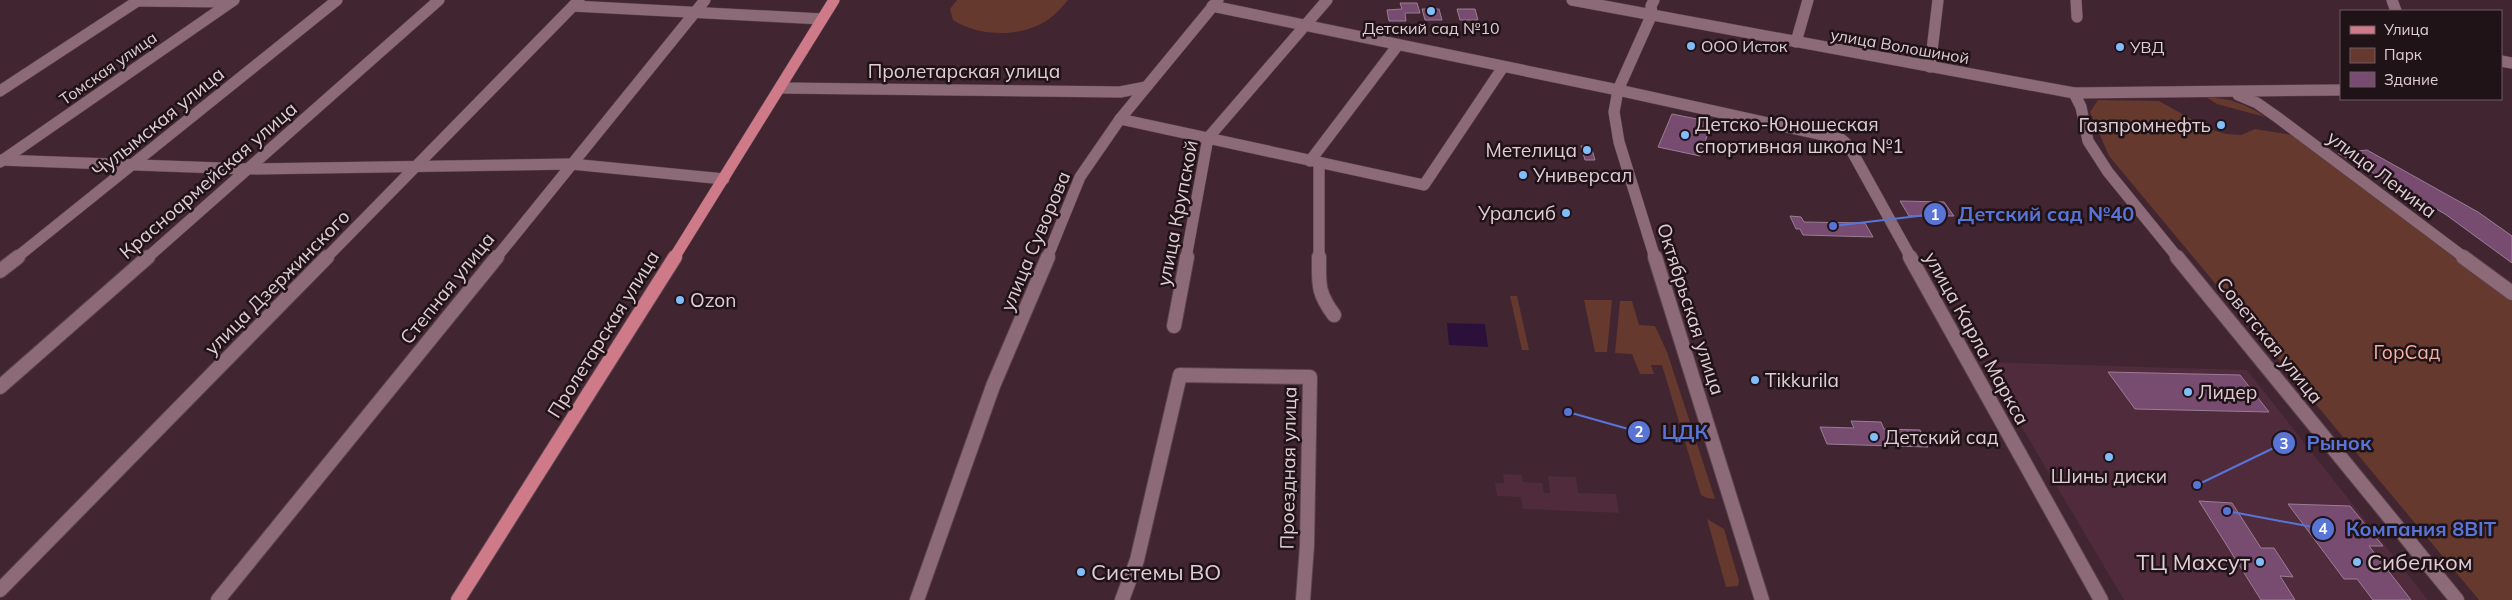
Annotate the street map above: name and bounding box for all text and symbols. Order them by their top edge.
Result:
marker: Детский сад №10 [1425,5,1437,17]
legend [2340,10,2502,100]
place label: Детский сад №10 [1362,18,1500,38]
text: Улица [2383,20,2429,39]
street label: улица Волошиной [1829,24,1971,68]
street label: Томская улица [55,27,161,109]
place label: ООО Исток [1701,36,1788,56]
place label: УВД [2129,37,2165,57]
marker: ООО Исток [1685,40,1697,52]
marker: УВД [2114,41,2126,53]
text: Парк [2384,45,2423,64]
street label: Пролетарская улица [868,59,1060,83]
street label: Чулымская улица [87,61,229,183]
text: Здание [2384,70,2438,89]
street label: Красноармейская улица [114,96,302,264]
place label: Детско-Юношеская спортивная школа №1 [1695,112,1904,158]
place label: Газпромнефть [2079,113,2211,137]
marker: Газпромнефть [2215,119,2227,131]
street label: улица Ленина [2322,125,2442,223]
marker: Детско-Юношеская спортивная школа №1 [1679,129,1691,141]
street label: улица Крупской [1151,138,1203,288]
place label: Метелица [1485,138,1577,162]
marker: Метелица [1581,144,1593,156]
place label: Универсал [1532,163,1632,187]
street label: улица Суворова [995,167,1075,315]
marker: Универсал [1517,169,1529,181]
callout: Детский сад №40 [1923,197,2145,232]
place label: Уралсиб [1477,201,1556,225]
text: Детский сад №40 [1958,201,2134,226]
street label: улица Дзержинского [199,204,355,360]
text: 1 [1930,205,1940,224]
marker: Уралсиб [1560,207,1572,219]
street label: Октябрьская улица [1652,220,1730,398]
street label: Степная улица [395,227,499,349]
street label: Пролетарская улица [542,246,664,422]
street label: улица Карла Маркса [1919,247,2035,429]
street label: Советская улица [2212,272,2328,408]
place label: Ozon [690,288,736,312]
marker: Ozon [674,294,686,306]
park label: ГорСад [2374,340,2441,364]
place label: Tikkurila [1765,368,1839,392]
marker: Tikkurila [1749,374,1761,386]
place label: Лидер [2198,380,2257,404]
street label: Проездная улица [1275,386,1301,550]
marker: Лидер [2182,386,2194,398]
callout: ЦДК [1626,414,1718,449]
text: ЦДК [1662,419,1709,444]
text: 2 [1634,422,1644,441]
place label: Детский сад [1884,425,1999,449]
callout: Рынок [2271,426,2381,461]
text: Рынок [2307,430,2372,455]
marker: Детский сад [1868,431,1880,443]
text: 3 [2279,434,2289,453]
marker: Шины диски [2103,451,2115,463]
place label: Шины диски [2051,464,2167,488]
callout: Компания 8BIT [2310,511,2506,546]
text: Компания 8BIT [2346,516,2497,541]
text: 4 [2318,519,2328,538]
place label: ТЦ Махсут [2136,548,2250,576]
place label: Сибелком [2367,548,2472,576]
marker: ТЦ Махсут [2254,556,2266,568]
marker: Сибелком [2351,556,2363,568]
place label: Системы ВО [1091,558,1221,586]
marker: Системы ВО [1075,566,1087,578]

